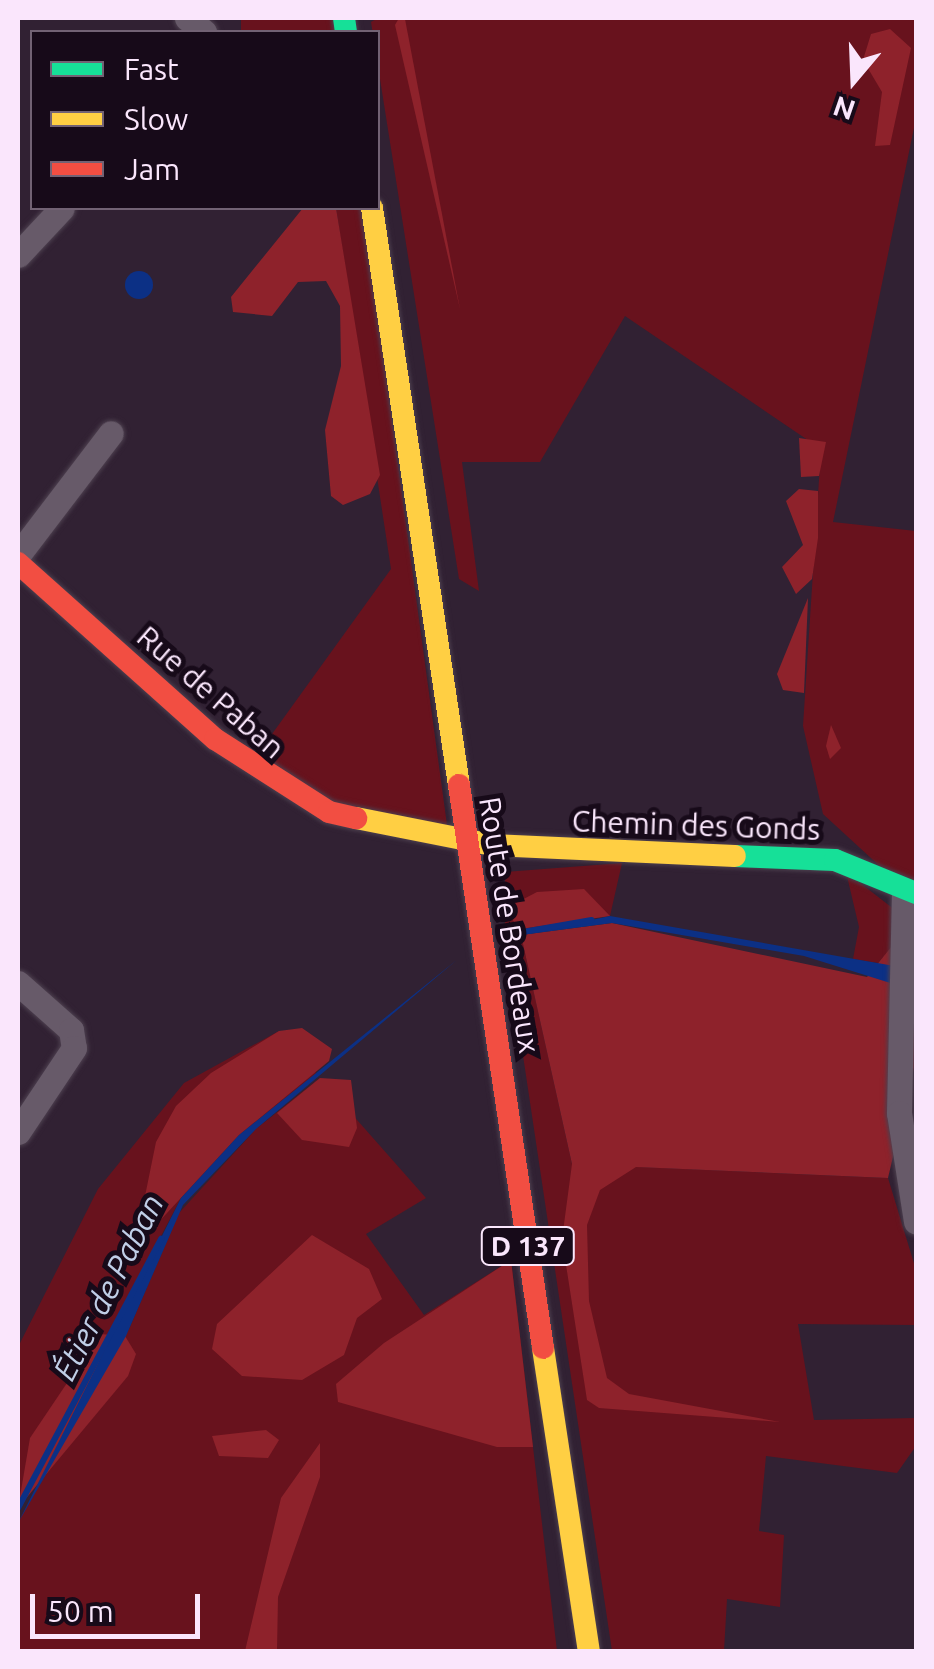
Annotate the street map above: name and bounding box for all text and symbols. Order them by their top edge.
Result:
legend [30,30,380,210]
north arrow [804,30,904,130]
text: Fast [124,52,179,86]
text: N [829,91,859,127]
text: Slow [124,102,188,136]
text: Jam [124,152,180,186]
street label: Rue de Paban [130,618,292,766]
street label: Route de Bordeaux [472,794,548,1056]
street label: Chemin des Gonds [571,803,821,847]
water label: Étier de Paban [45,1188,171,1386]
road number: D 137 [480,1223,576,1269]
scale bar [35,1574,205,1636]
text: 50 m [47,1594,114,1628]

